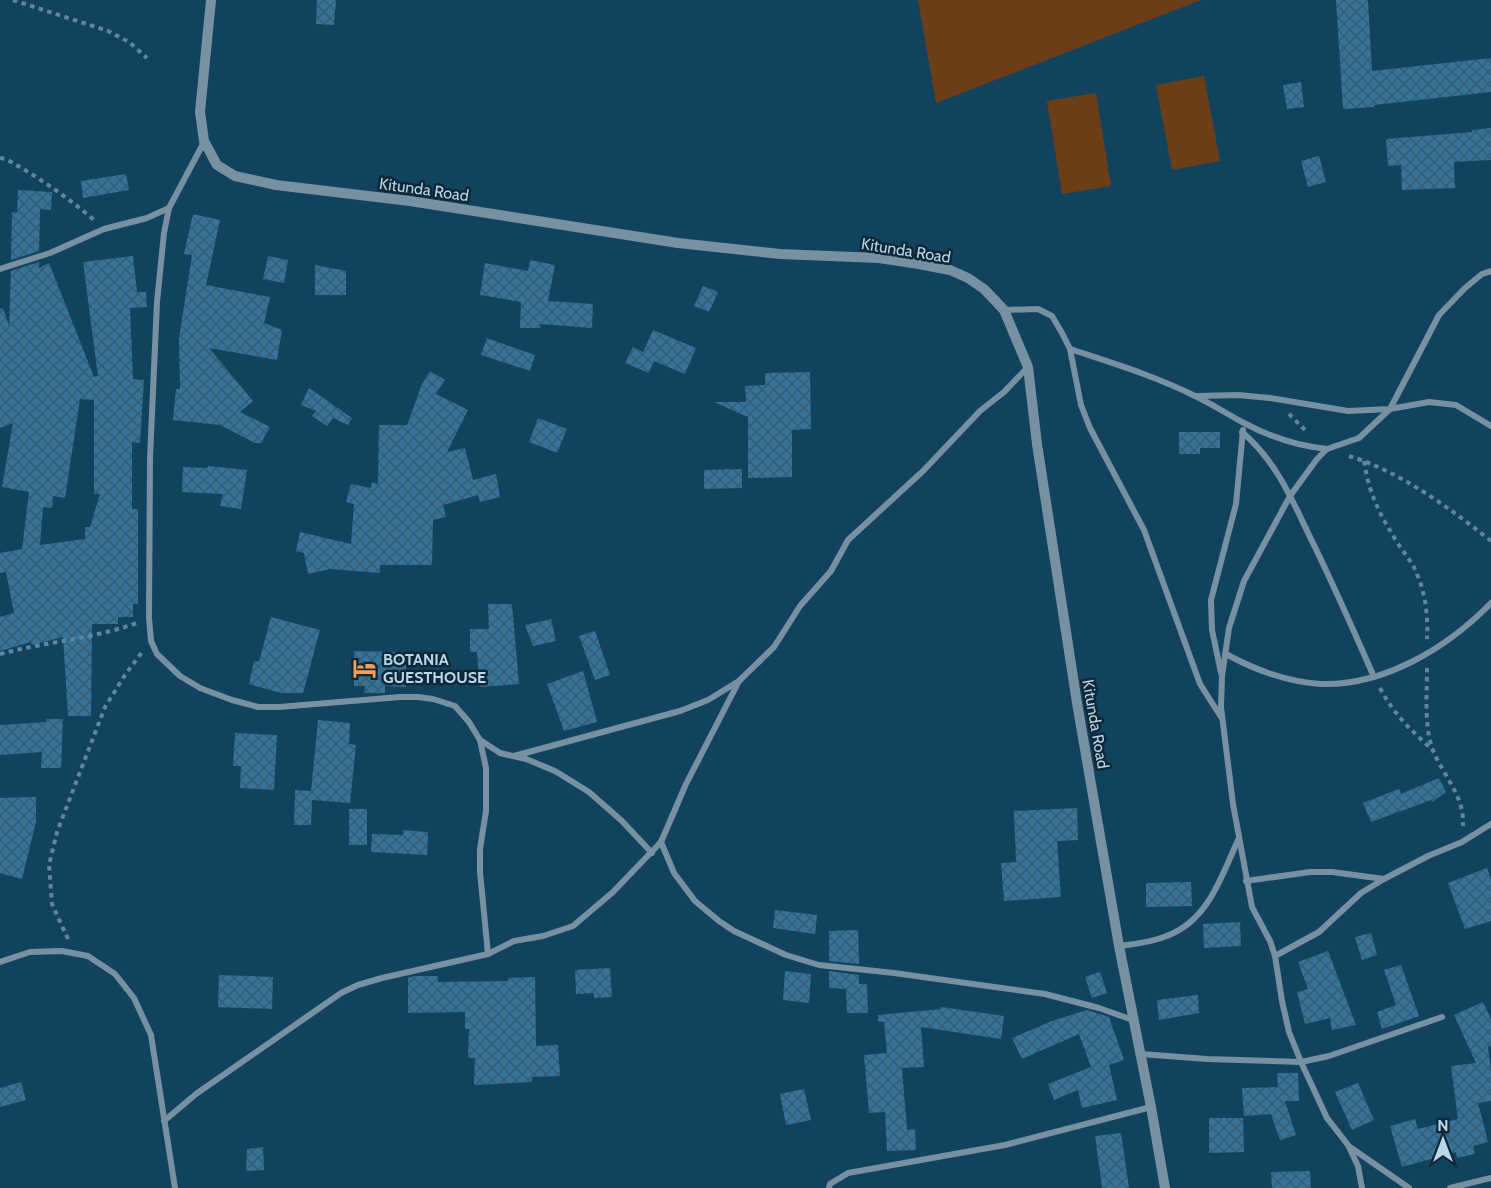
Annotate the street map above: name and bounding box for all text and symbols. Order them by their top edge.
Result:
street label: Kitunda Road [378,174,470,205]
street label: Kitunda Road [860,234,952,267]
place label: BOTANIA GUESTHOUSE [383,650,486,687]
hotel icon: BOTANIA GUESTHOUSE [352,655,378,681]
street label: Kitunda Road [1078,678,1113,770]
north arrow [1413,1110,1473,1170]
text: N [1437,1116,1449,1135]

